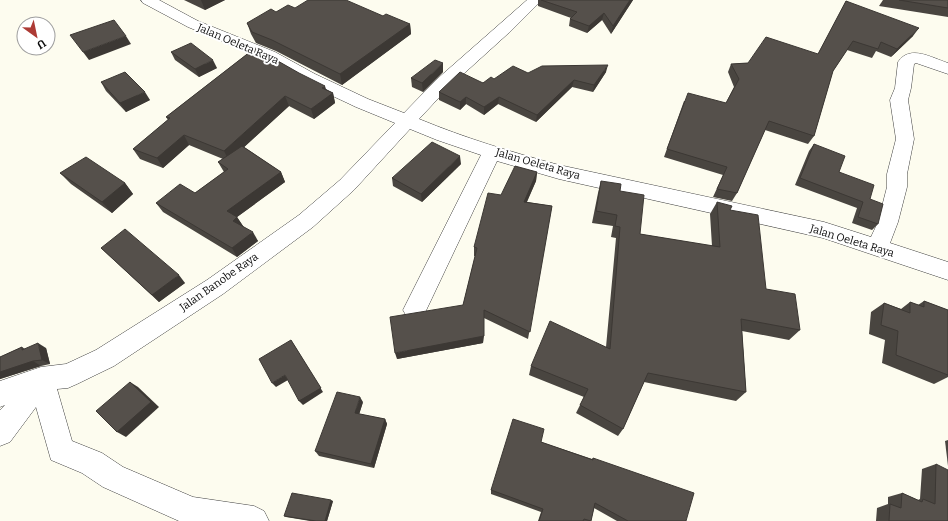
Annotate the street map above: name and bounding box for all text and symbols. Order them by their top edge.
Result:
north arrow [16,16,56,56]
street label: Jalan Oeleta Raya [194,21,281,67]
text: U [34,36,48,52]
street label: Jalan Oeleta Raya [493,145,582,182]
street label: Jalan Oeleta Raya [807,222,896,260]
street label: Jalan Banobe Raya [176,250,261,314]

